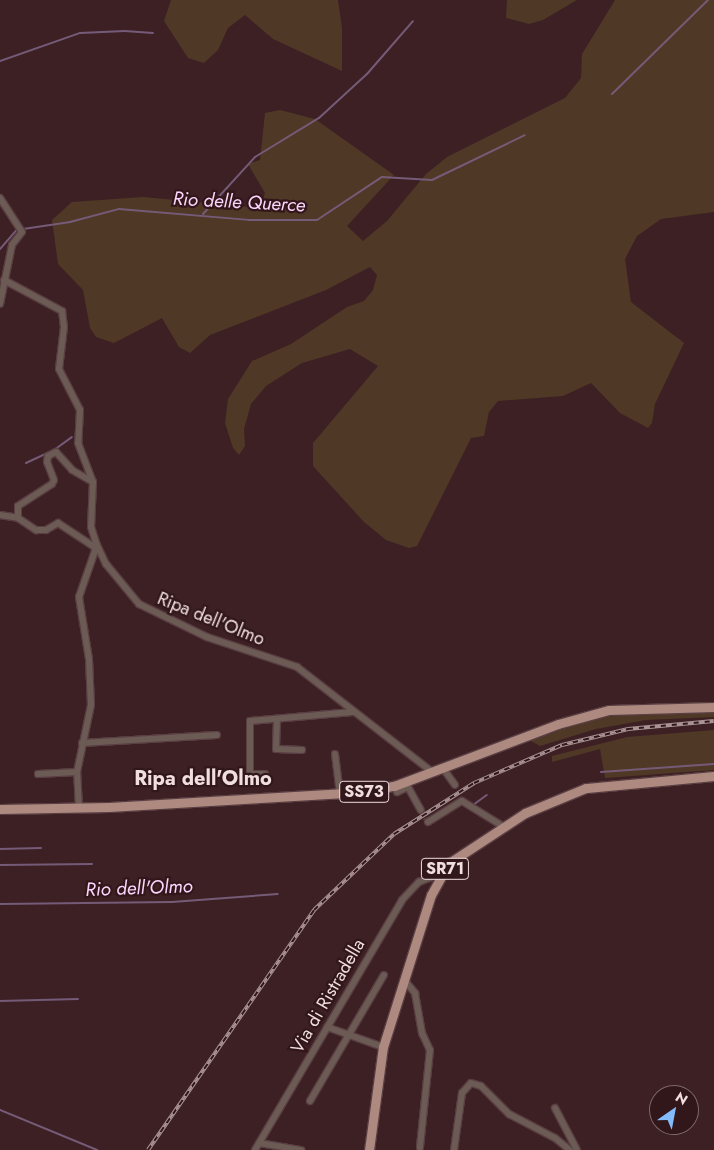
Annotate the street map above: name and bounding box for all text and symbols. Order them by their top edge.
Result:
water label: Rio delle Querce [172,187,306,217]
street label: Ripa dell'Olmo [154,588,268,650]
district label: Ripa dell'Olmo [134,766,272,790]
road number: SS73 [339,779,389,806]
road number: SR71 [420,856,470,882]
water label: Rio dell'Olmo [85,875,193,901]
street label: Via di Ristradella [286,935,370,1057]
north arrow [649,1085,699,1135]
text: N [672,1087,692,1110]

